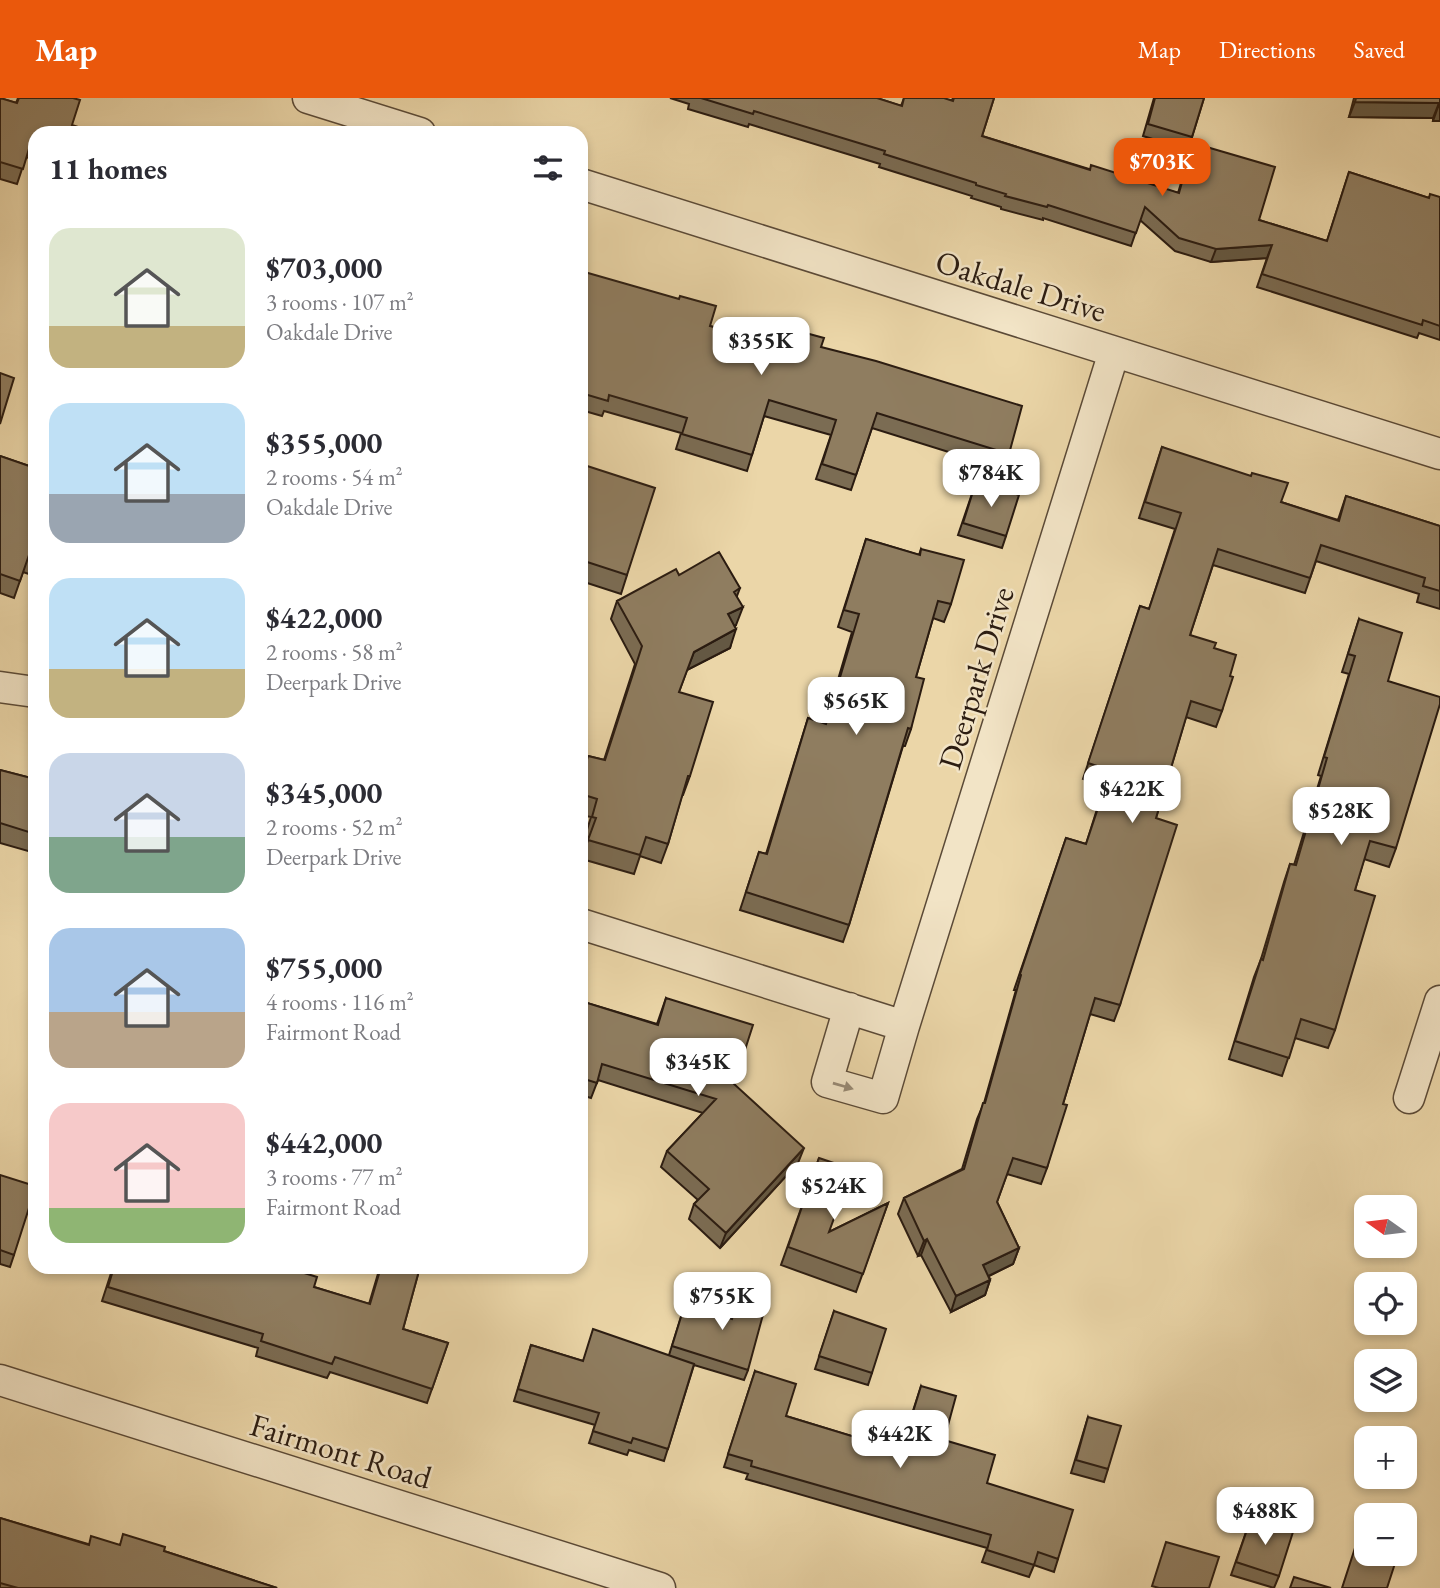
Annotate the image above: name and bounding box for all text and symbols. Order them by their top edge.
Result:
text: Map [35,28,97,71]
text: Map [1138,34,1181,65]
text: Directions [1219,34,1316,65]
text: Saved [1354,34,1405,65]
pin: $703K [1113,139,1211,198]
text: $703K [1130,146,1194,176]
text: 11 homes [49,149,167,188]
icon: filters [529,149,567,187]
street label: Oakdale Drive [931,240,1111,332]
text: $703,000 [266,248,382,287]
icon: home [105,256,189,340]
text: 3 rooms · 107 m² [266,287,414,317]
text: Oakdale Drive [266,317,393,347]
pin: $355K [712,317,810,377]
text: $355K [729,325,793,355]
text: $355,000 [266,423,382,462]
icon: home [105,431,189,515]
pin: $784K [942,450,1040,509]
text: $784K [959,457,1023,487]
text: 2 rooms · 54 m² [266,462,403,492]
text: Oakdale Drive [266,492,393,522]
street label: Deerpark Drive [928,582,1024,774]
text: $422,000 [266,598,382,637]
icon: home [105,606,189,690]
text: 2 rooms · 58 m² [266,637,403,667]
text: Deerpark Drive [266,667,402,697]
pin: $565K [807,678,905,737]
text: $565K [824,685,888,715]
pin: $422K [1083,766,1181,825]
text: $345,000 [266,773,382,812]
text: $422K [1100,773,1164,803]
icon: home [105,781,189,865]
pin: $528K [1292,788,1390,847]
text: $528K [1309,795,1373,825]
text: 2 rooms · 52 m² [266,812,403,842]
text: Deerpark Drive [266,842,402,872]
text: $755,000 [266,948,382,987]
icon: home [105,956,189,1040]
text: 4 rooms · 116 m² [266,987,414,1017]
text: Fairmont Road [266,1017,401,1047]
pin: $345K [649,1038,747,1098]
text: $345K [666,1046,730,1076]
one-way arrow [832,1081,854,1092]
text: $442,000 [266,1123,382,1162]
icon: home [105,1131,189,1215]
text: 3 rooms · 77 m² [266,1162,403,1192]
pin: $524K [785,1162,883,1222]
text: $524K [802,1170,866,1200]
text: Fairmont Road [266,1192,401,1222]
north arrow [1354,1195,1418,1258]
map controls [1354,1195,1417,1566]
pin: $755K [673,1272,771,1332]
button: locate [1354,1272,1417,1335]
text: $755K [690,1280,754,1310]
button: layers [1354,1349,1417,1412]
street label: Fairmont Road [245,1403,438,1499]
pin: $442K [851,1410,949,1470]
text: $442K [868,1418,932,1448]
button: + [1354,1426,1417,1489]
pin: $488K [1216,1488,1314,1547]
text: $488K [1233,1495,1297,1525]
button: − [1354,1503,1417,1566]

